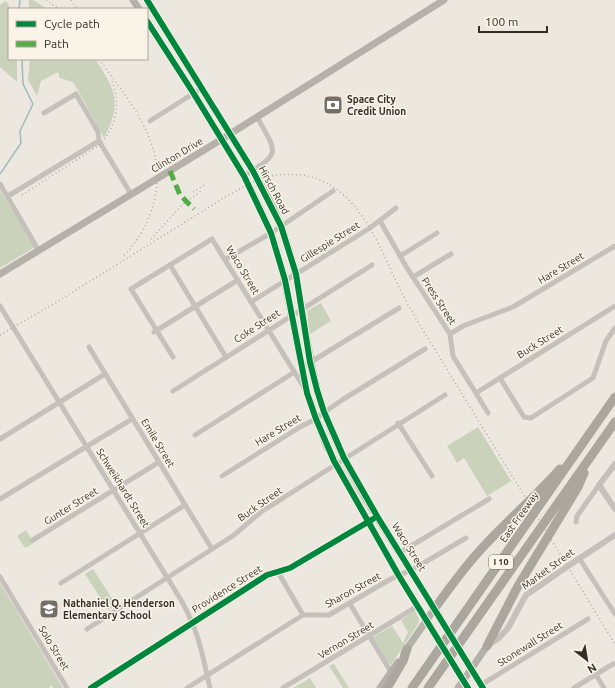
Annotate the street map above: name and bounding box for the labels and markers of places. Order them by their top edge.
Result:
bank icon: Space City Credit Union [322,94,344,116]
place label: Space City Credit Union [347,94,406,117]
school or university icon: Nathaniel Q. Henderson Elementary School [38,598,60,620]
place label: Nathaniel Q. Henderson Elementary School [63,598,175,621]

